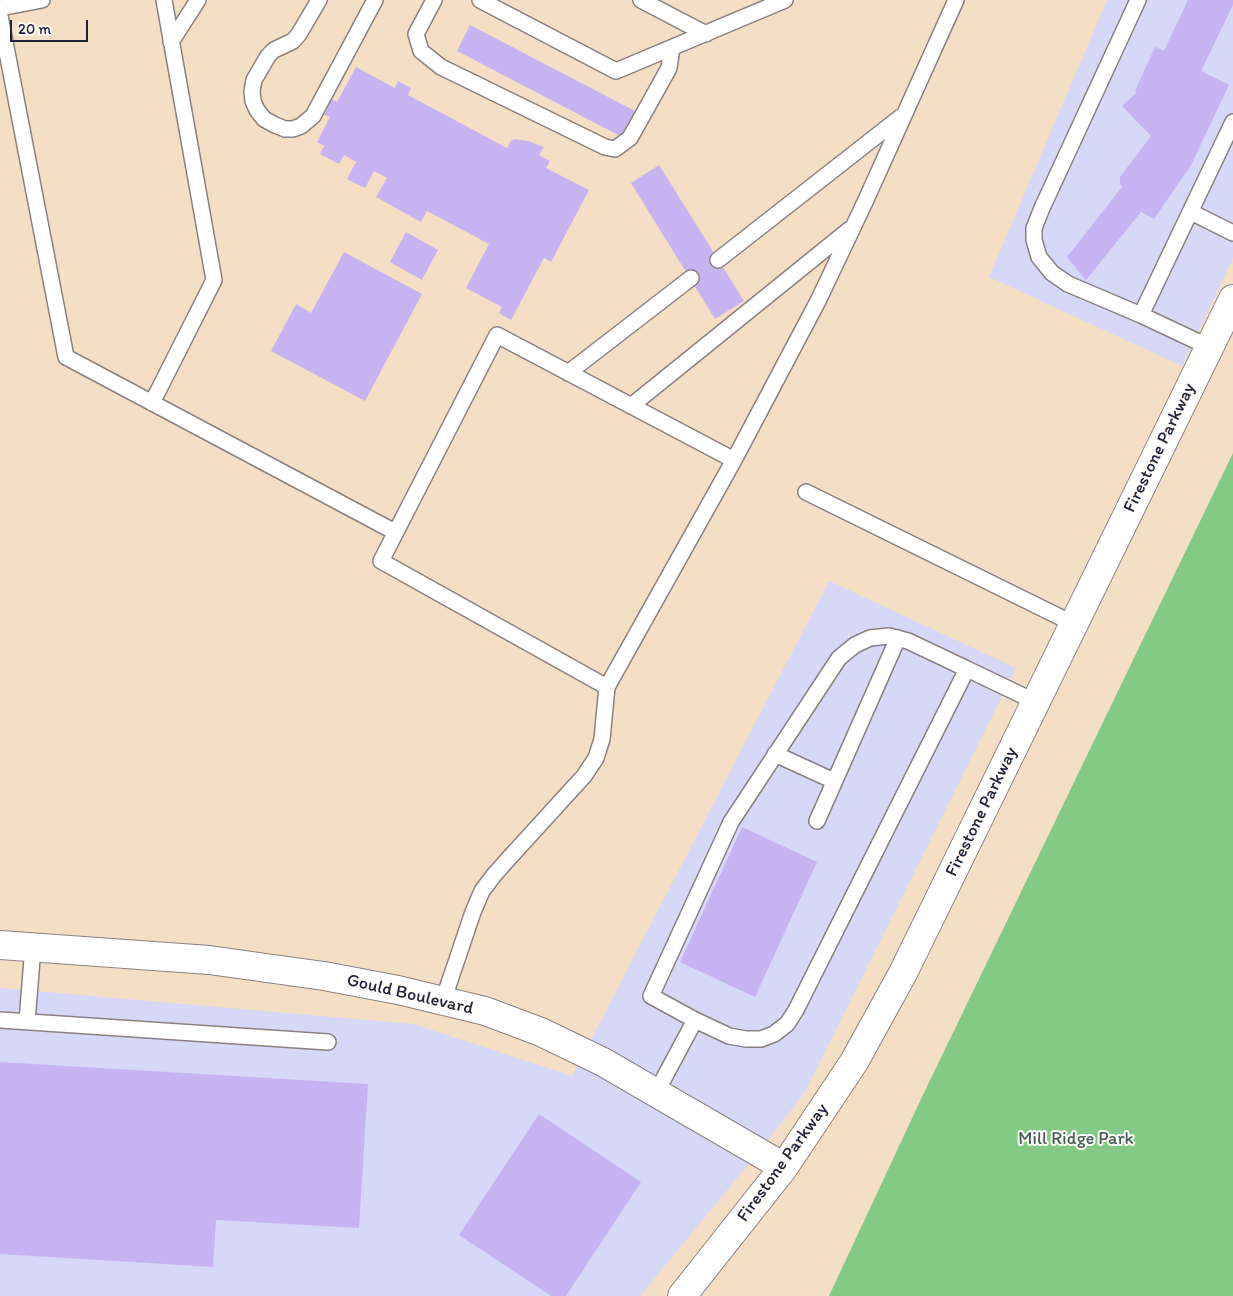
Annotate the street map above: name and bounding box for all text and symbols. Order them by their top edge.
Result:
scale bar [12,10,90,42]
text: 20 m [18,20,51,38]
street label: Firestone Parkway [1119,380,1201,516]
street label: Firestone Parkway [941,744,1023,880]
street label: Gould Boulevard [344,970,476,1020]
street label: Firestone Parkway [733,1100,833,1226]
park label: Mill Ridge Park [1018,1128,1134,1150]

